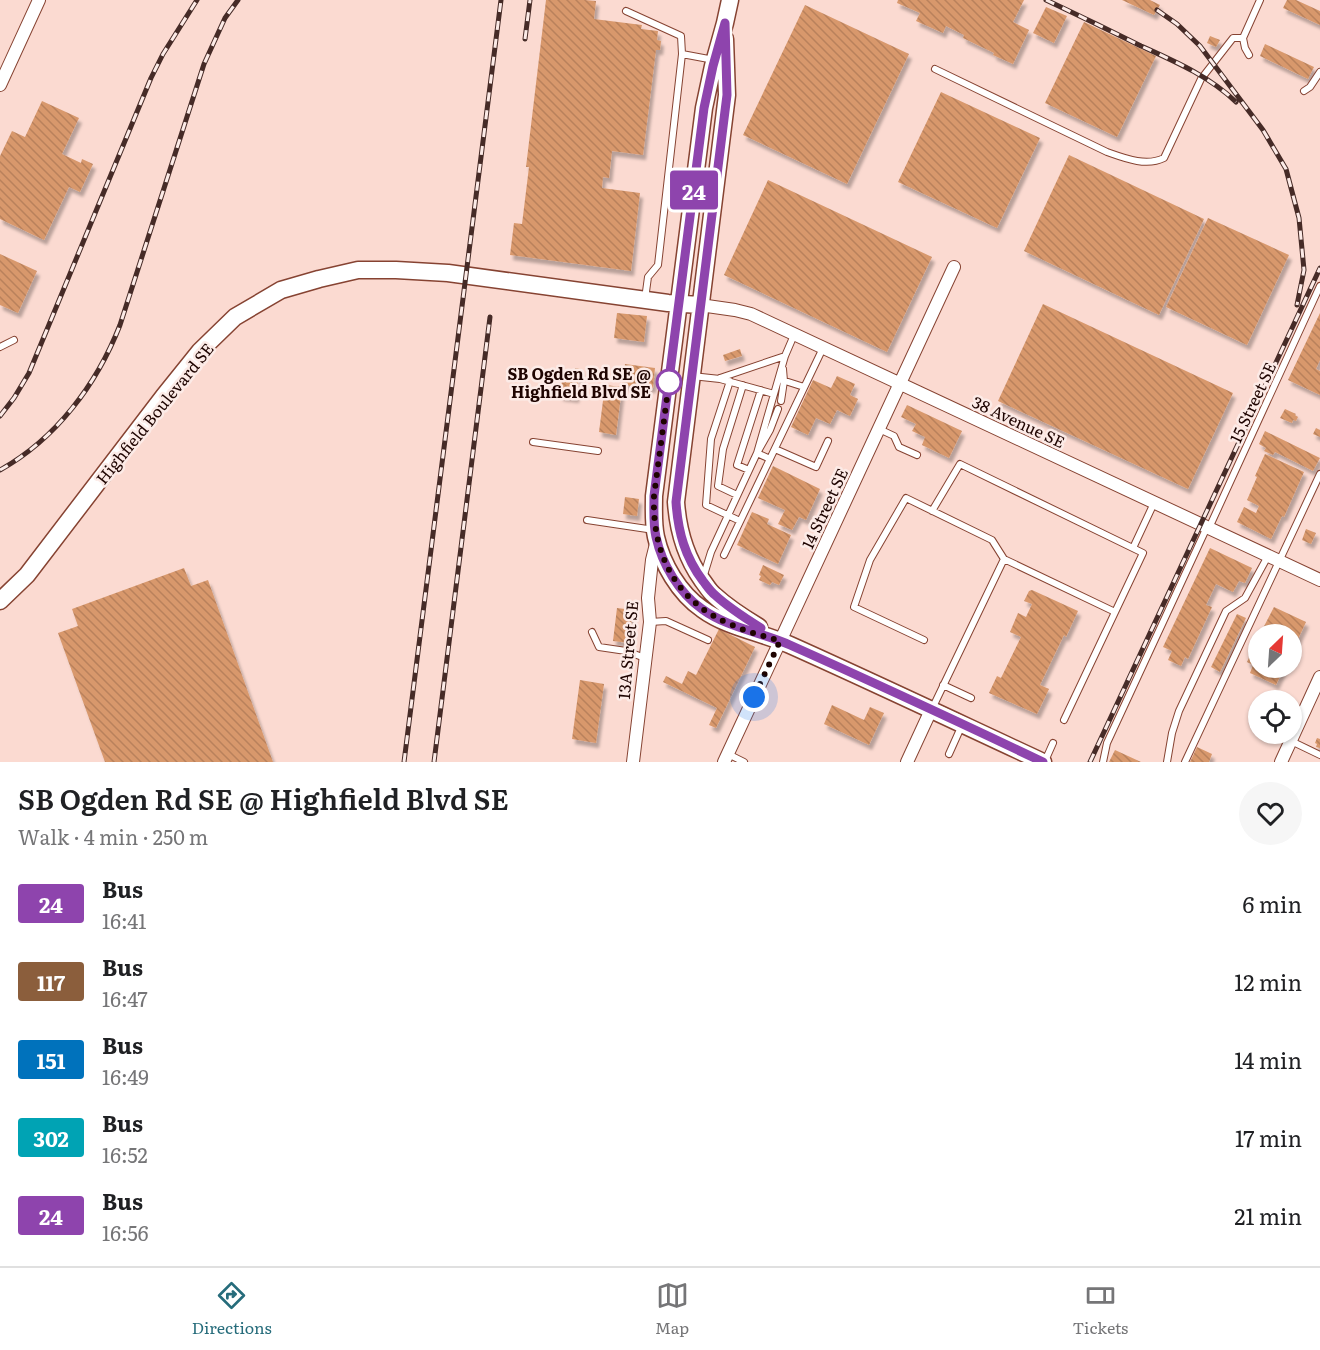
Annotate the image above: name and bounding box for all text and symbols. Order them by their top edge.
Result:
line badge: 24 [667,170,721,210]
text: 24 [682,175,706,206]
street label: Highfield Boulevard SE [89,337,219,489]
street label: 15 Street SE [1223,358,1281,446]
place label: SB Ogden Rd SE @ Highfield Blvd SE [507,361,651,403]
marker: SB Ogden Rd SE @ Highfield Blvd SE [656,369,682,395]
street label: 38 Avenue SE [969,389,1069,453]
street label: 14 Street SE [795,464,853,552]
street label: 13A Street SE [611,600,643,700]
north arrow [1248,624,1302,678]
map controls [1248,624,1302,744]
your location [739,682,769,712]
button: locate [1248,690,1302,744]
text: SB Ogden Rd SE @ Highfield Blvd SE [18,777,509,819]
button: heart [1239,782,1302,845]
text: Walk · 4 min · 250 m [18,821,208,851]
text: Bus [102,872,143,905]
text: 6 min [1243,887,1302,920]
text: 24 [39,888,63,919]
text: 16:41 [102,905,146,935]
text: Bus [102,950,143,983]
text: 12 min [1234,965,1302,998]
text: 117 [37,966,65,997]
text: 16:47 [102,983,148,1013]
text: Bus [102,1028,143,1061]
text: 14 min [1234,1043,1302,1076]
text: 151 [37,1044,65,1075]
text: 16:49 [102,1061,149,1091]
text: Bus [102,1106,143,1139]
text: 17 min [1235,1121,1302,1154]
text: 302 [33,1122,69,1153]
text: 16:52 [102,1139,148,1169]
text: Bus [102,1184,143,1217]
text: 21 min [1234,1199,1302,1232]
text: 24 [39,1200,63,1231]
text: 16:56 [102,1217,148,1247]
tab: Directions [192,1279,272,1339]
tab: Map [655,1279,689,1339]
tab: Tickets [1072,1279,1128,1339]

